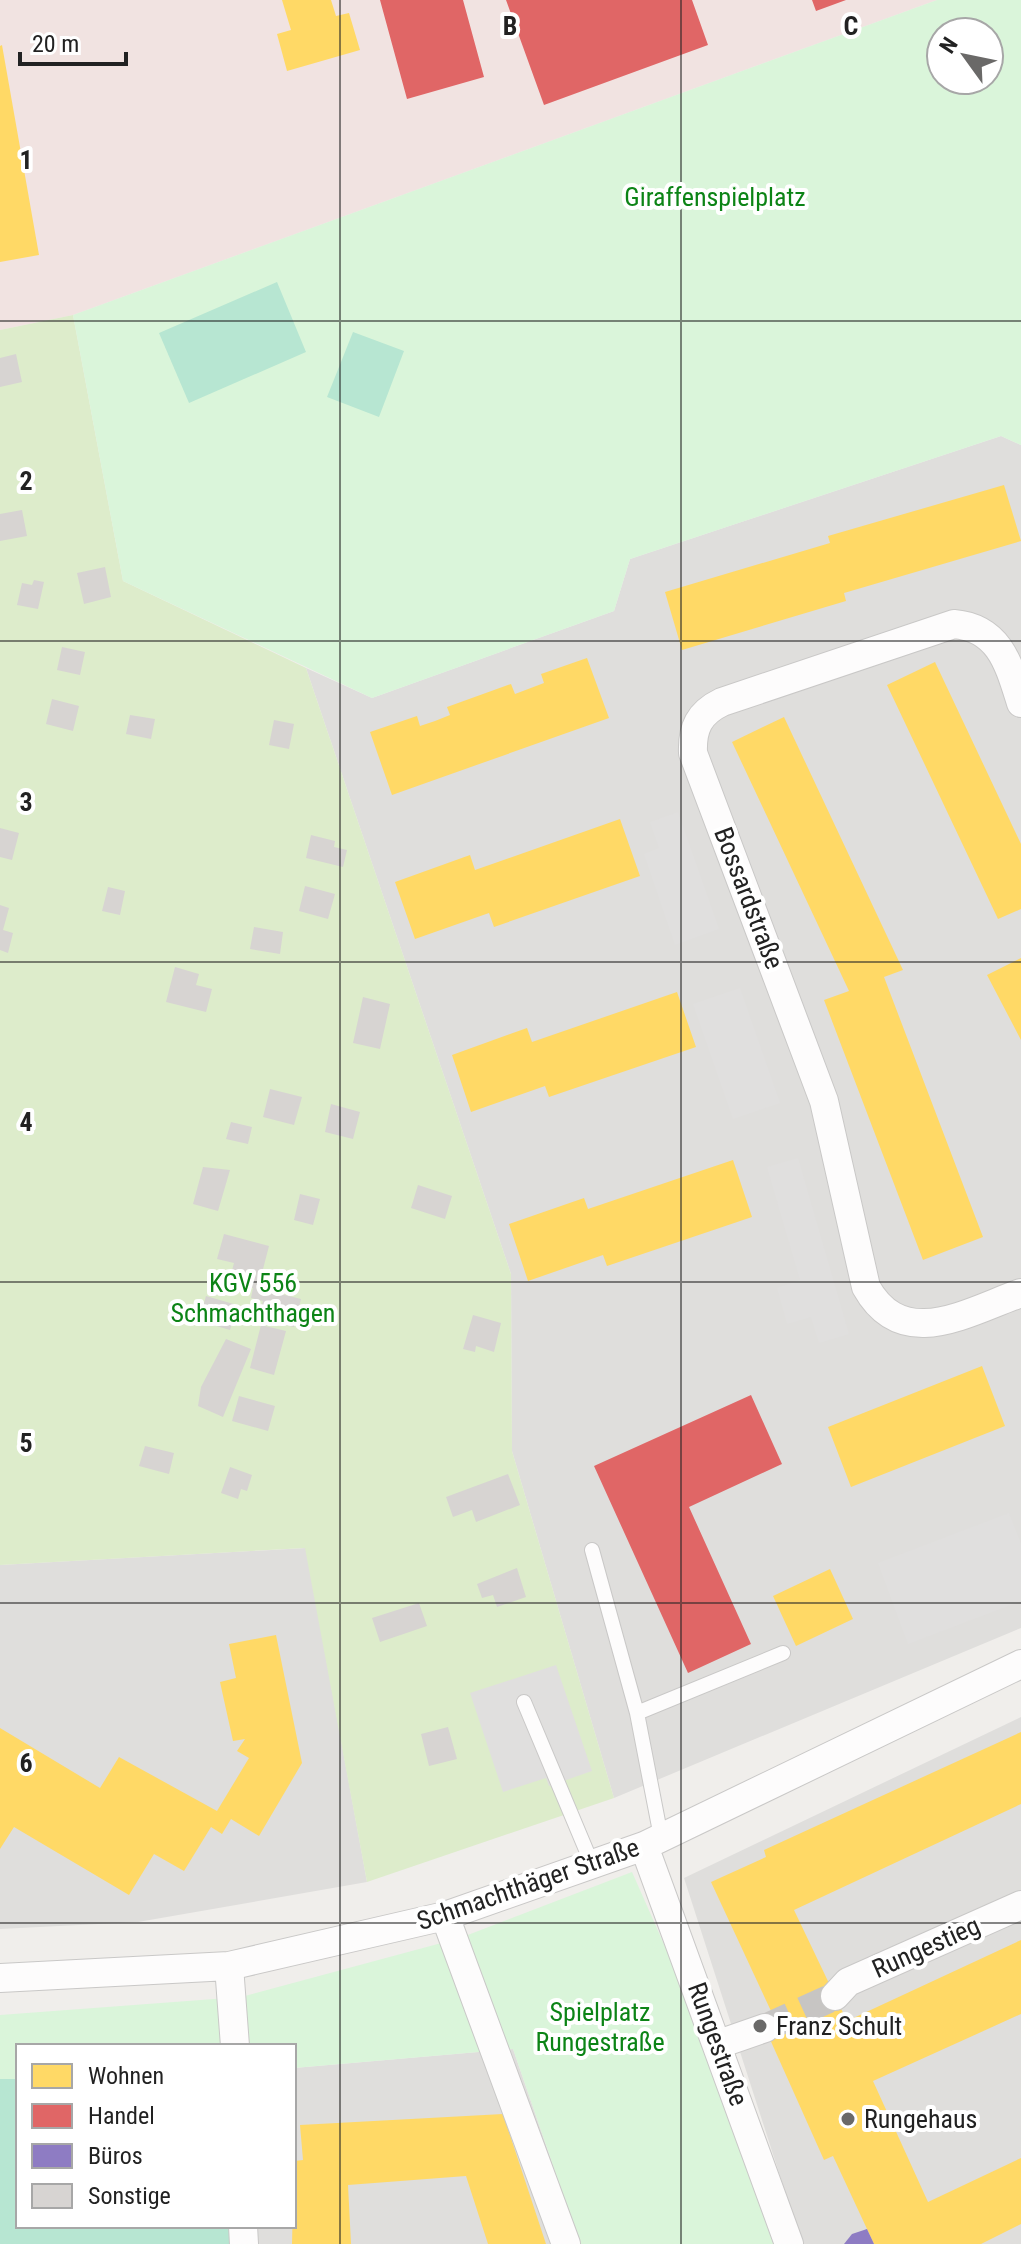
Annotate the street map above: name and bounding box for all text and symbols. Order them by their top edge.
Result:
text: B [503,11,517,41]
text: C [844,11,859,41]
scale bar [20,16,126,66]
north arrow [925,16,1005,96]
text: 20 m [32,30,79,58]
text: N [934,33,963,58]
text: 1 [19,145,33,175]
park label: Giraffenspielplatz [624,182,806,212]
text: 2 [19,466,33,496]
text: 3 [19,787,33,817]
street label: Bossardstraße [708,823,790,973]
text: 4 [19,1107,33,1137]
park label: KGV 556 Schmachthagen [171,1268,335,1328]
text: 5 [19,1428,33,1458]
text: 6 [19,1748,33,1778]
street label: Schmachthäger Straße [413,1832,643,1936]
street label: Rungestieg [868,1910,984,1984]
street label: Rungestraße [682,1978,754,2110]
park label: Spielplatz Rungestraße [535,1997,665,2057]
place label: Franz Schult [776,2011,902,2041]
marker: Franz Schult [751,2017,769,2035]
legend [16,2044,296,2228]
text: Wohnen [88,2062,164,2090]
text: Handel [88,2102,155,2130]
place label: Rungehaus [864,2104,977,2134]
marker: Rungehaus [839,2110,857,2128]
text: Büros [88,2142,143,2170]
text: Sonstige [88,2182,171,2210]

